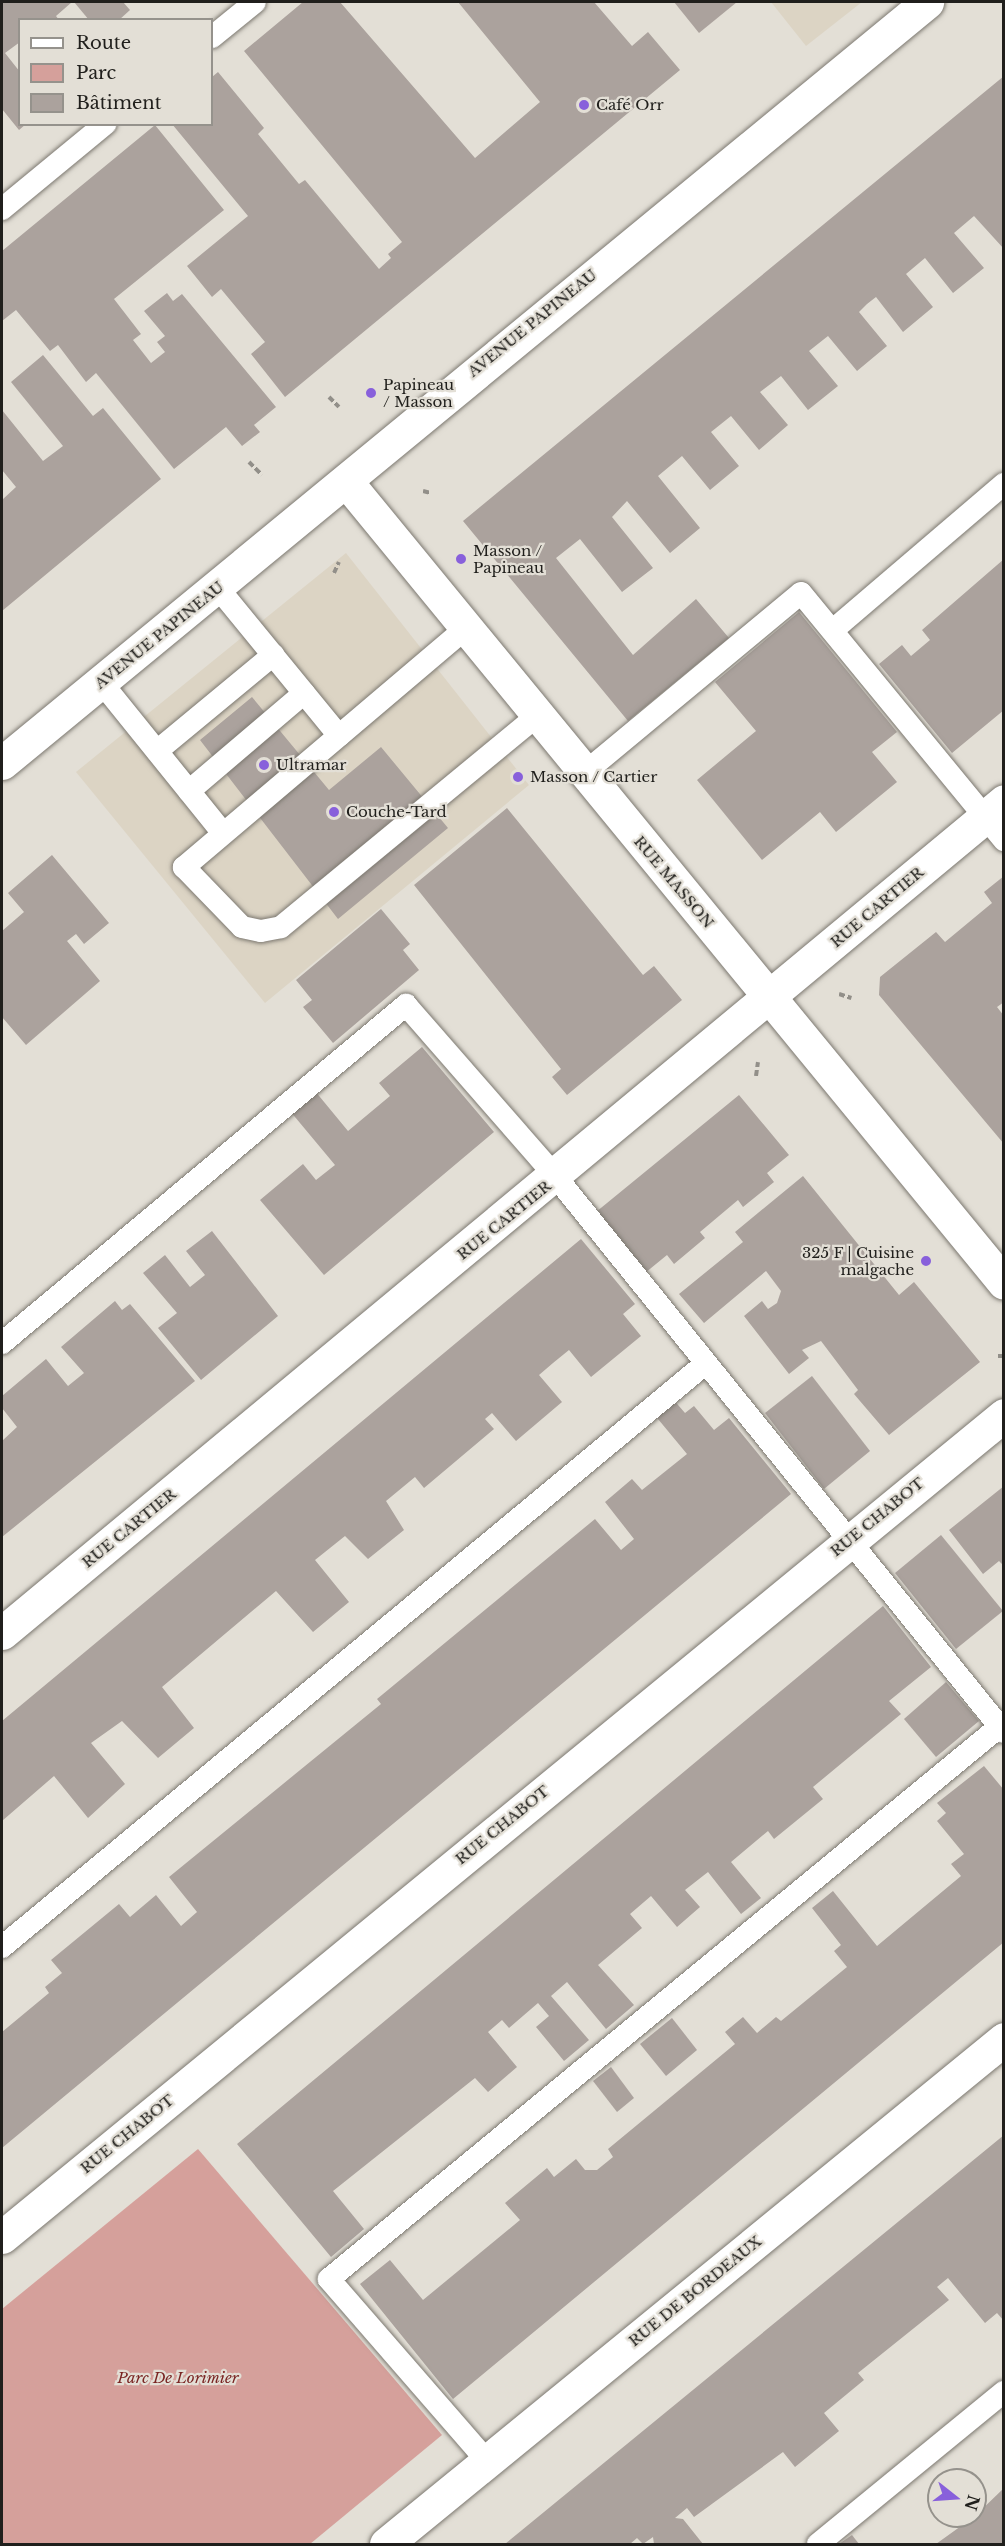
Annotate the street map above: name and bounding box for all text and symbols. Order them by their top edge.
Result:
legend [18,18,213,126]
text: Route [76,32,131,54]
text: Parc [76,62,116,84]
text: Bâtiment [76,92,162,114]
place label: Café Orr [596,96,664,114]
marker: Café Orr [577,98,591,112]
street label: AVENUE PAPINEAU [464,265,600,381]
place label: Papineau / Masson [383,375,454,410]
marker: Papineau / Masson [364,386,378,400]
place label: Masson / Papineau [473,541,544,576]
marker: Masson / Papineau [454,552,468,566]
street label: AVENUE PAPINEAU [91,577,227,693]
place label: Ultramar [276,756,346,774]
marker: Ultramar [257,758,271,772]
place label: Masson / Cartier [530,768,658,786]
marker: Masson / Cartier [511,770,525,784]
place label: Couche-Tard [346,803,447,821]
marker: Couche-Tard [327,805,341,819]
street label: RUE MASSON [630,832,718,932]
street label: RUE CARTIER [827,863,927,951]
street label: RUE CARTIER [453,1177,555,1263]
place label: 325 F | Cuisine malgache [802,1243,914,1278]
marker: 325 F | Cuisine malgache [919,1254,933,1268]
street label: RUE CHABOT [827,1474,927,1560]
street label: RUE CARTIER [78,1485,180,1571]
street label: RUE CHABOT [452,1782,552,1868]
street label: RUE CHABOT [77,2091,177,2177]
street label: RUE DE BORDEAUX [625,2232,765,2350]
park label: Parc De Lorimier [117,2369,239,2387]
north arrow [927,2468,987,2528]
text: N [961,2493,984,2513]

